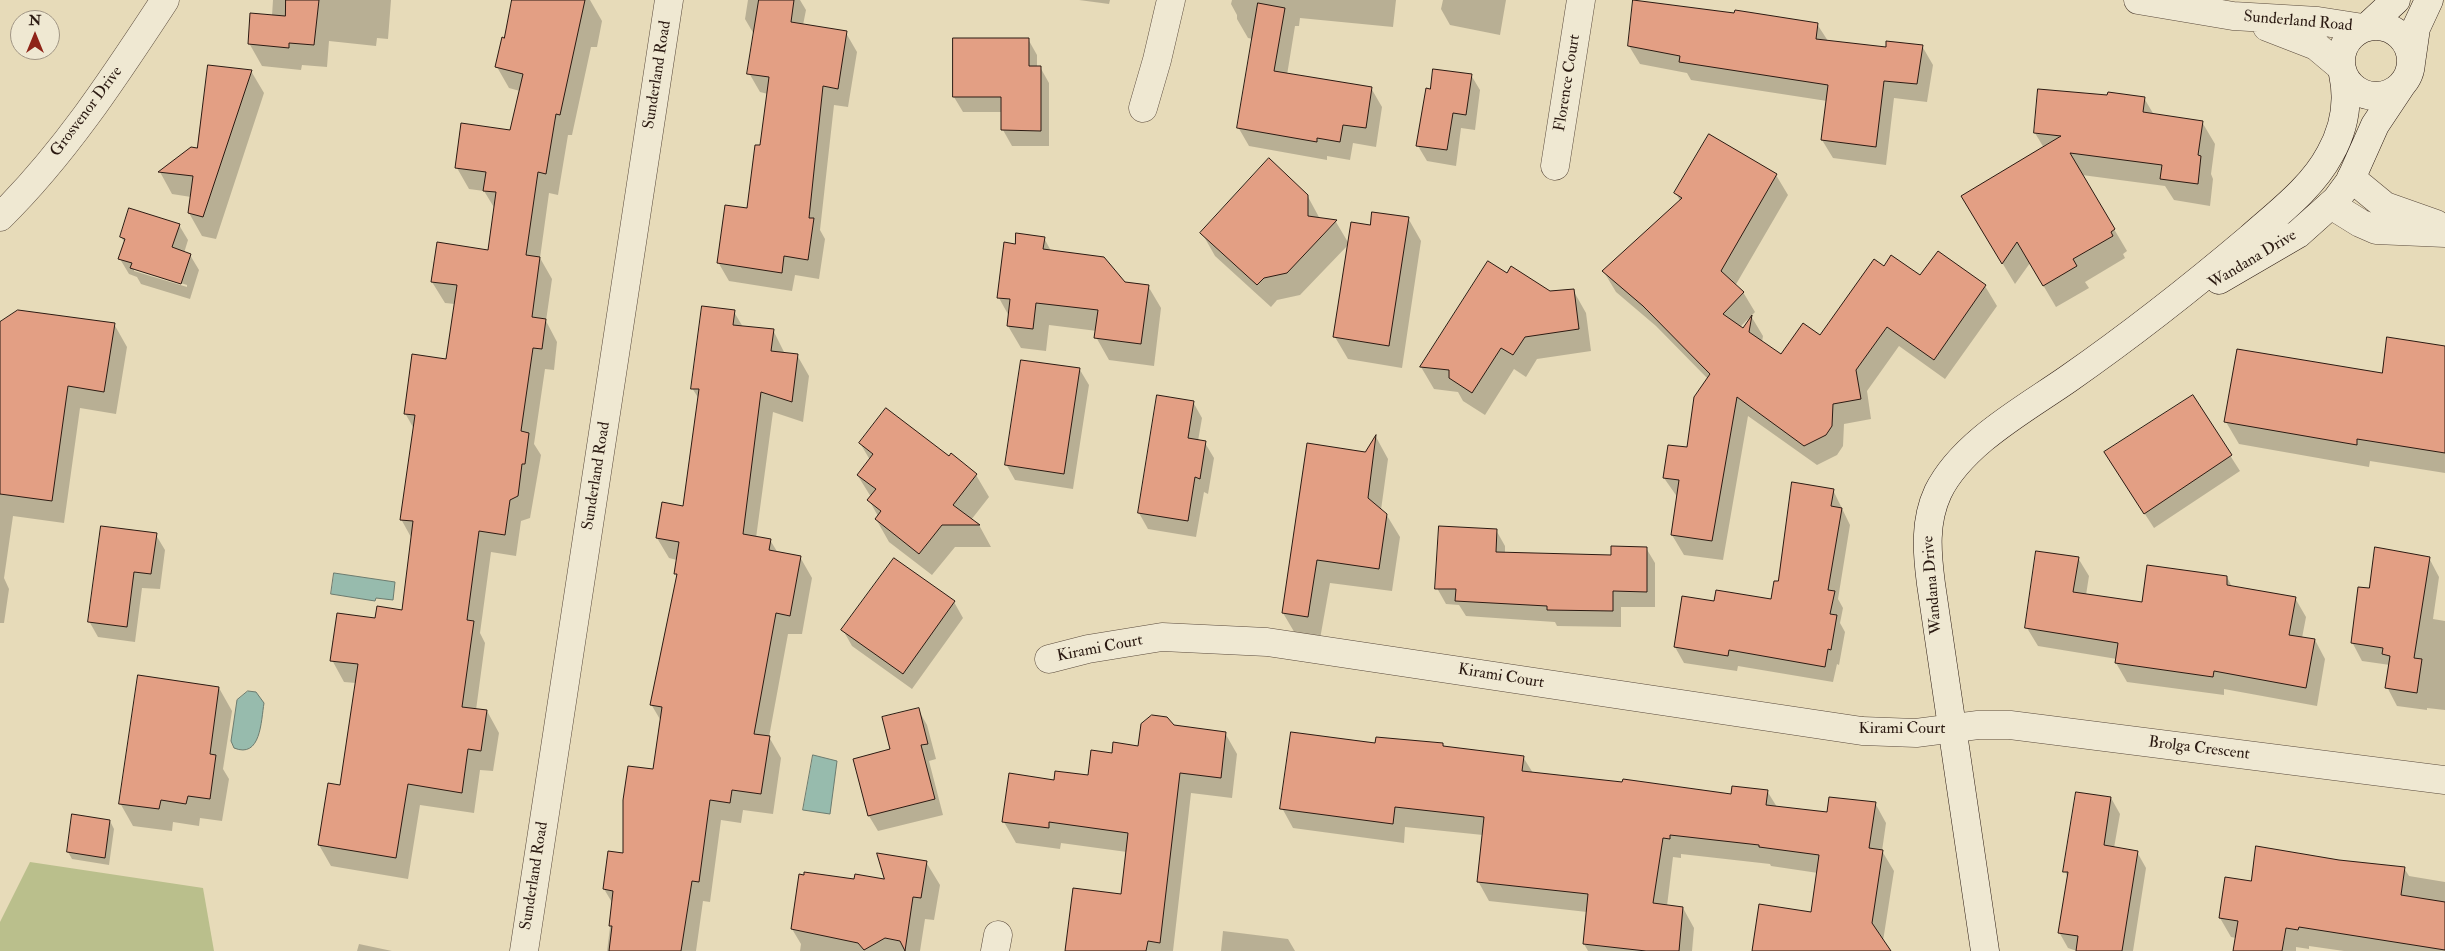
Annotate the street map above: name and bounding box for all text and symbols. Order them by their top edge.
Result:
street label: Sunderland Road [2243,8,2353,36]
north arrow [10,10,60,60]
text: N [29,12,41,29]
street label: Sunderland Road [640,20,676,130]
street label: Florence Court [1551,33,1585,133]
street label: Grosvenor Drive [47,63,127,161]
street label: Wandana Drive [2206,226,2300,294]
street label: Sunderland Road [579,421,615,531]
street label: Wandana Drive [1919,535,1947,635]
street label: Kirami Court [1056,631,1144,667]
street label: Kirami Court [1457,661,1545,693]
street label: Kirami Court [1859,720,1945,740]
street label: Brolga Crescent [2147,733,2251,765]
street label: Sunderland Road [517,821,553,931]

